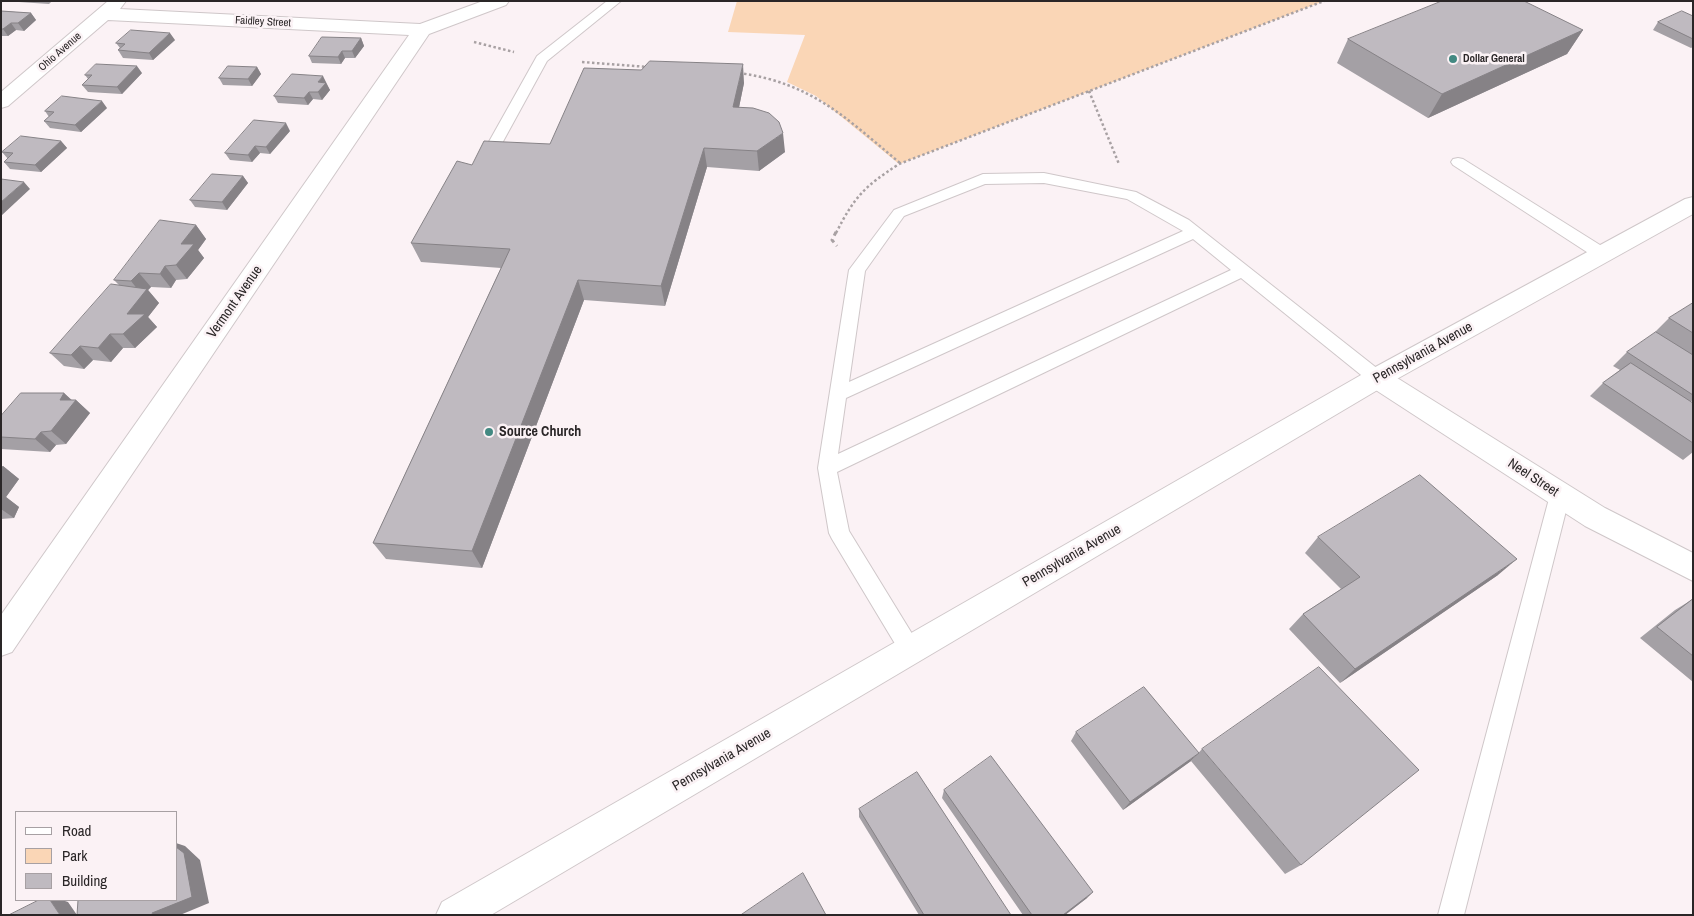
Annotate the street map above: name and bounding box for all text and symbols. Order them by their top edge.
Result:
street label: Faidley Street [235,14,291,30]
street label: Ohio Avenue [36,30,84,74]
place label: Dollar General [1463,52,1525,66]
marker: Dollar General [1447,53,1459,65]
street label: Vermont Avenue [204,262,266,342]
street label: Pennsylvania Avenue [1370,319,1476,387]
place label: Source Church [499,424,581,440]
marker: Source Church [483,426,495,438]
street label: Neel Street [1504,455,1562,501]
street label: Pennsylvania Avenue [1020,521,1124,591]
street label: Pennsylvania Avenue [670,725,774,795]
legend [15,811,178,901]
text: Road [62,820,91,841]
text: Park [62,845,87,866]
text: Building [62,870,107,891]

